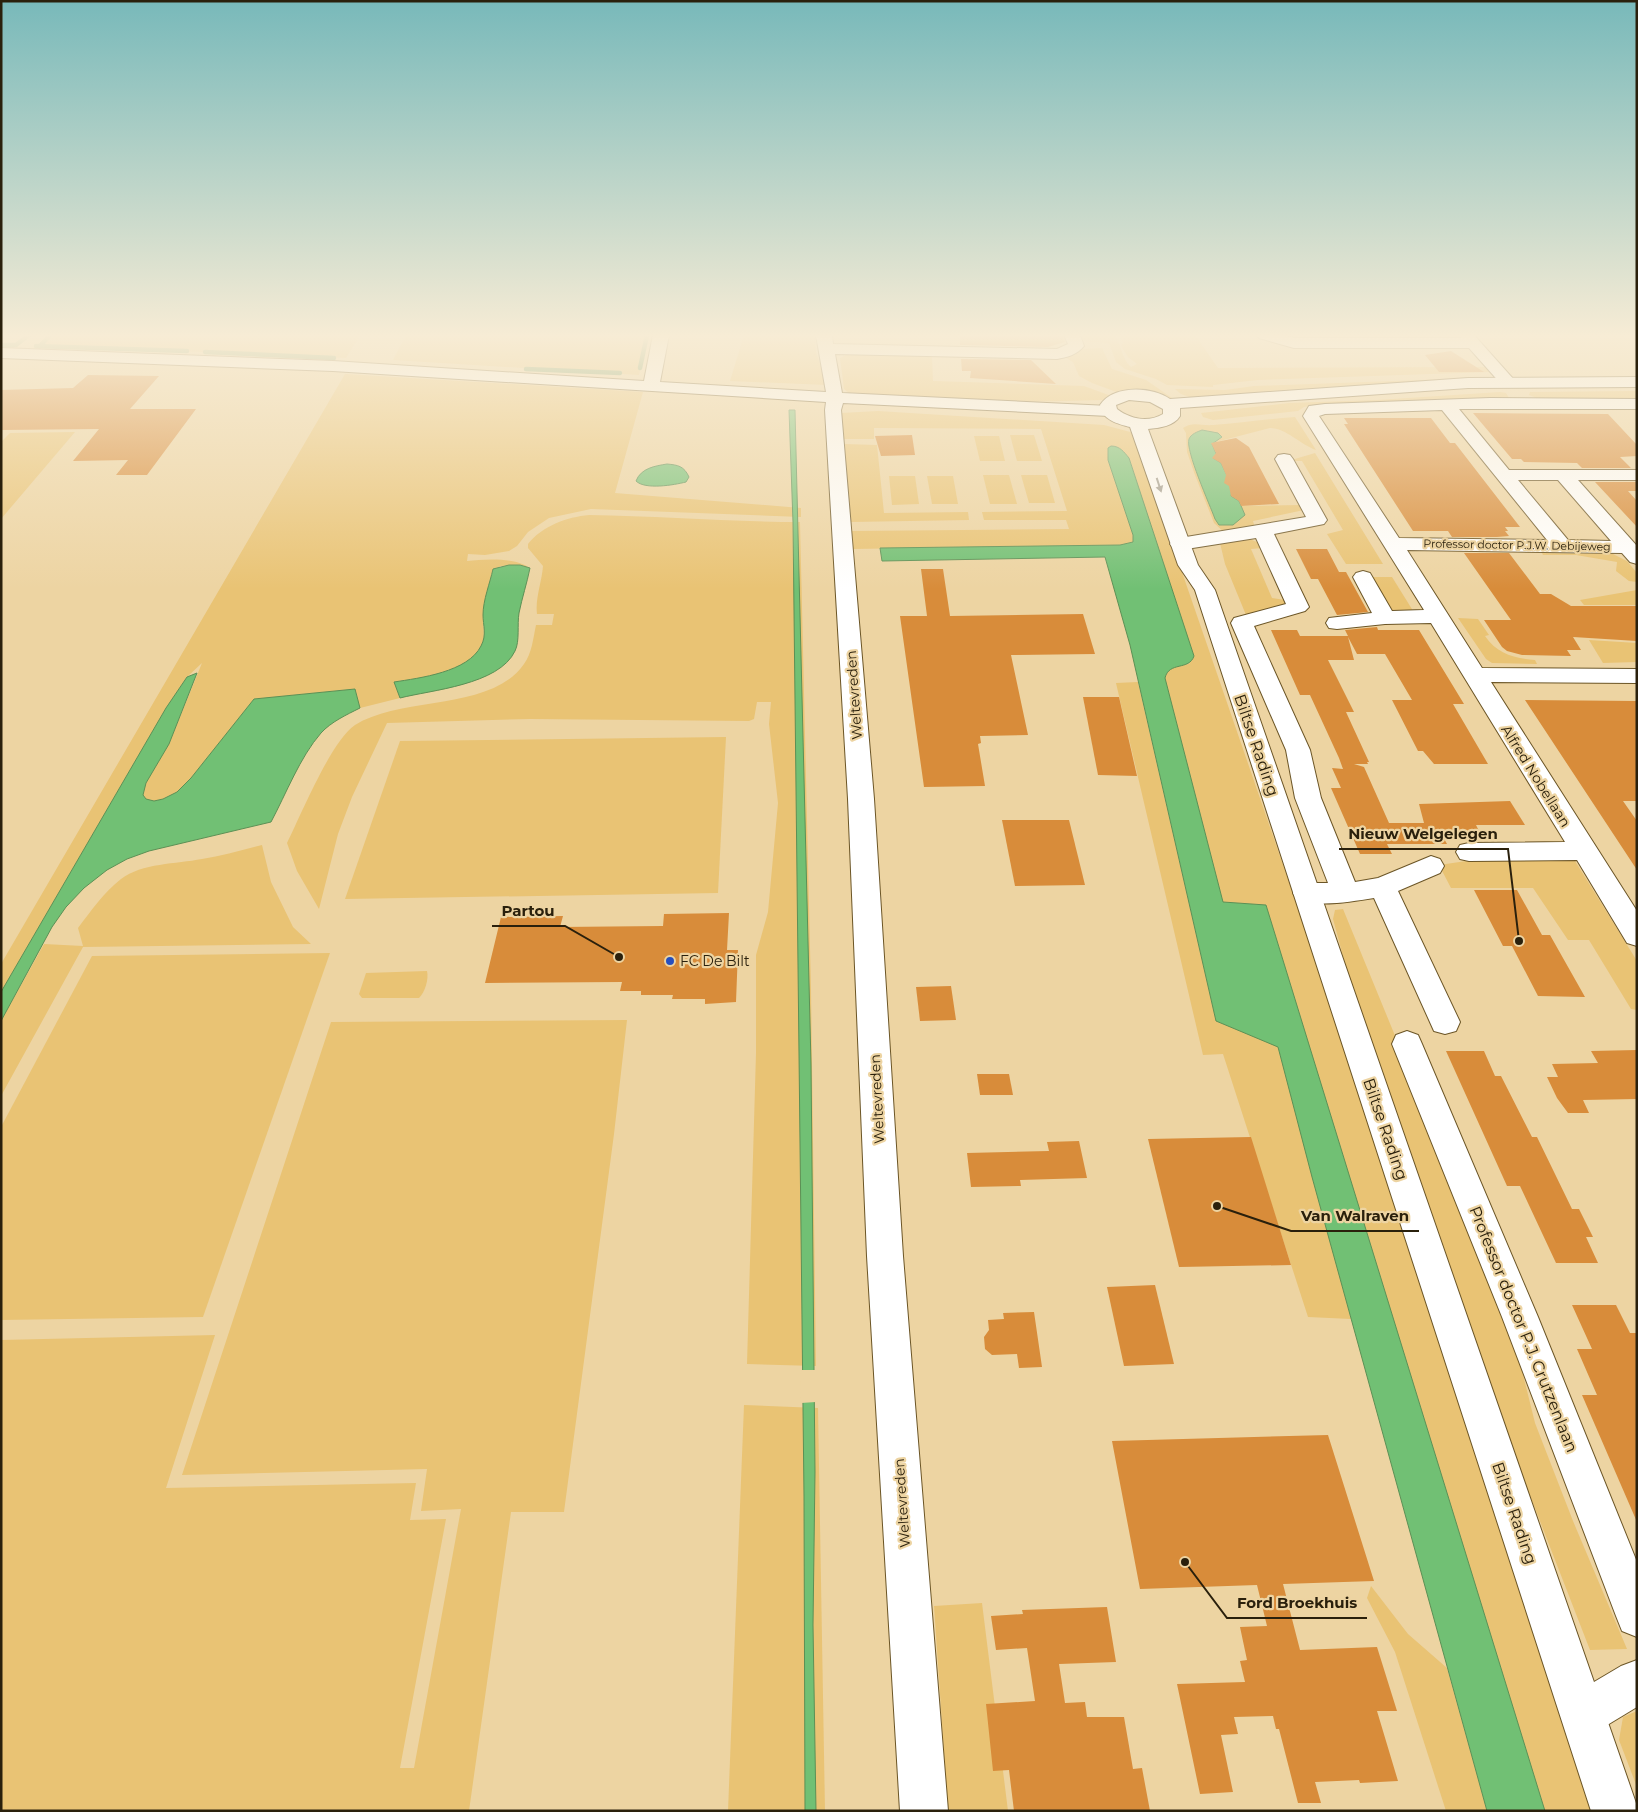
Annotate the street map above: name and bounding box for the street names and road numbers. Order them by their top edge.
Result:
street label: Professor doctor P.J.W. Debijeweg [1423,536,1611,554]
street label: Weltevreden [842,650,866,740]
street label: Biltse Rading [1230,692,1283,799]
street label: Alfred Nobellaan [1497,722,1575,830]
street label: Weltevreden [866,1054,888,1144]
street label: Biltse Rading [1359,1076,1412,1183]
street label: Professor doctor P.J. Crutzenlaan [1465,1203,1582,1455]
street label: Weltevreden [890,1458,914,1548]
street label: Biltse Rading [1488,1460,1541,1567]

